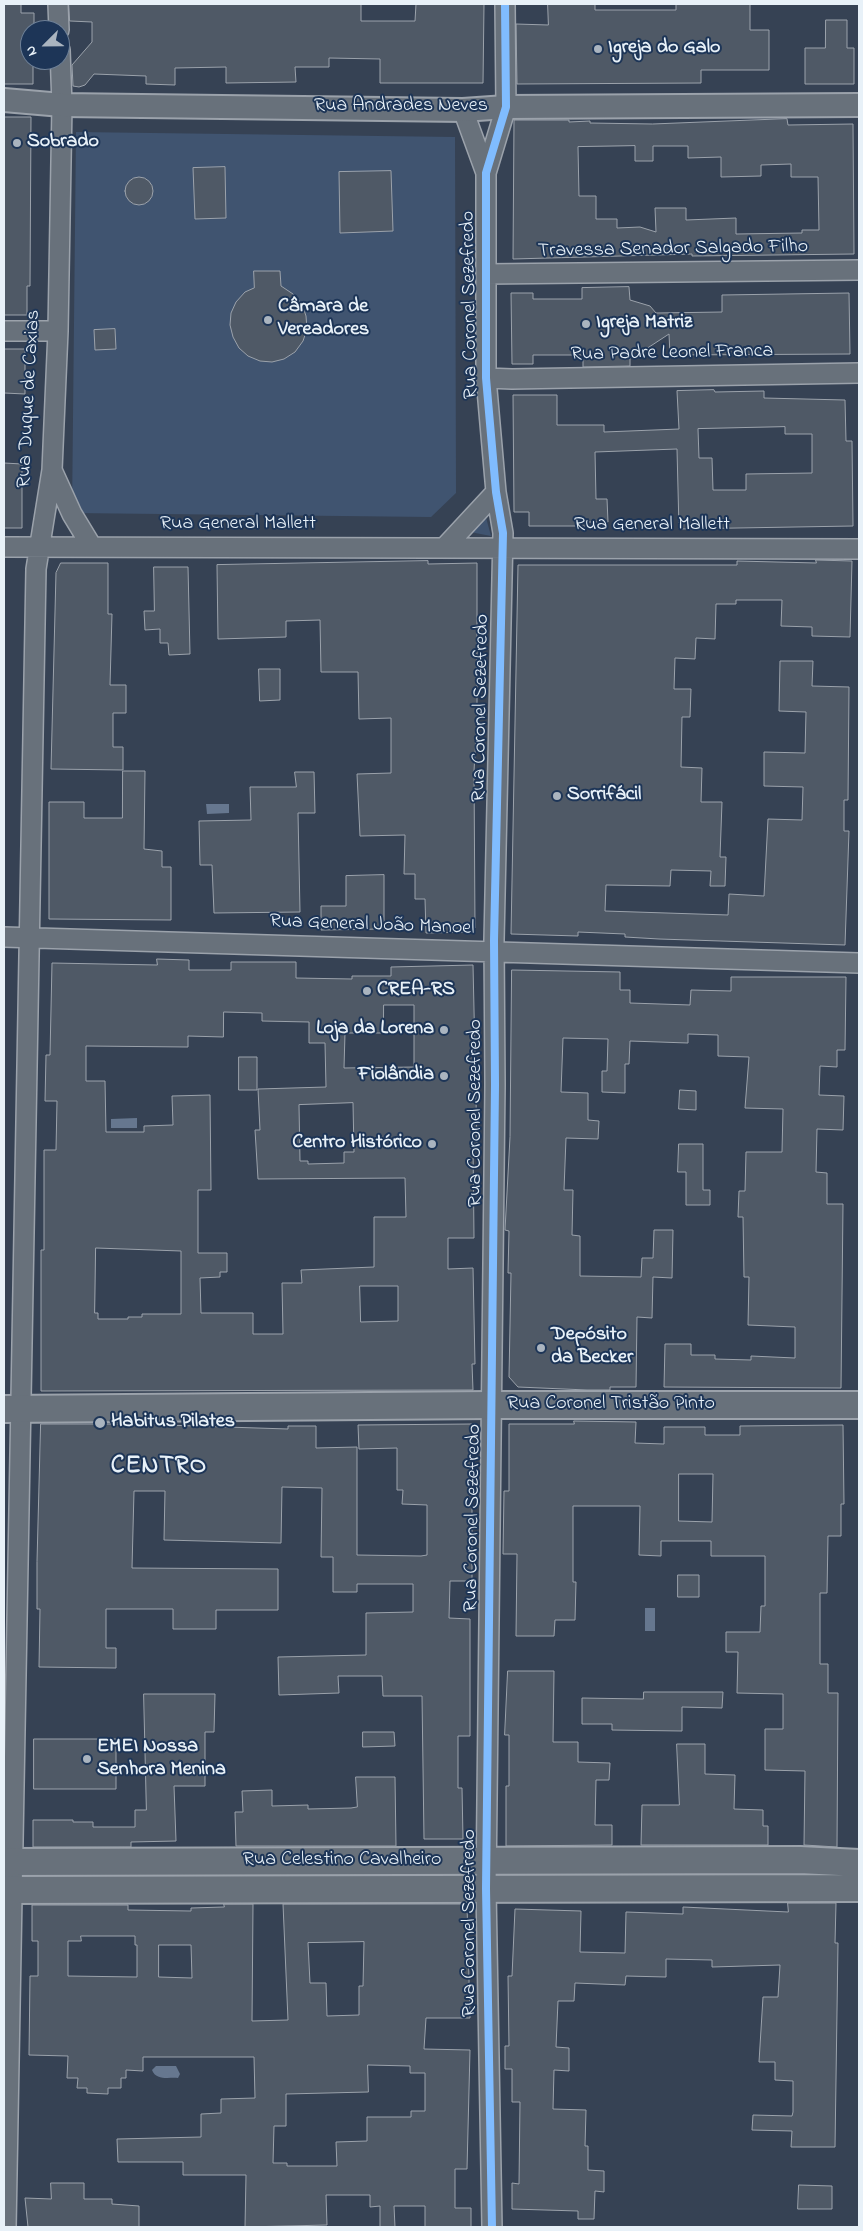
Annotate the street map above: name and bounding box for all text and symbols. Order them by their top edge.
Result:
north arrow [20,20,70,70]
place label: Igreja do Galo [608,37,720,61]
text: N [20,42,43,59]
marker: Igreja do Galo [592,43,604,55]
street label: Rua Andrades Neves [314,95,488,119]
place label: Sobrado [27,131,99,155]
marker: Sobrado [11,137,23,149]
street label: Rua Coronel Sezefredo [457,211,485,399]
street label: Travessa Senador Salgado Filho [538,236,808,264]
place label: Câmara de Vereadores [278,296,369,343]
street label: Rua Duque de Caxias [13,309,47,489]
place label: Igreja Matriz [596,312,692,336]
marker: Câmara de Vereadores [262,314,274,326]
marker: Igreja Matriz [580,318,592,330]
street label: Rua Padre Leonel Franca [570,340,774,368]
street label: Rua General Mallett [160,513,316,537]
street label: Rua General Mallett [574,514,730,538]
street label: Rua Coronel Sezefredo [468,614,496,802]
place label: Sorrifácil [567,784,641,808]
marker: Sorrifácil [551,790,563,802]
street label: Rua General João Manoel [269,910,475,942]
place label: CREA-RS [377,979,455,1003]
marker: CREA-RS [361,985,373,997]
place label: Loja da Lorena [316,1018,434,1042]
street label: Rua Coronel Sezefredo [465,1019,489,1207]
marker: Loja da Lorena [438,1024,450,1036]
place label: Fiolândia [358,1064,434,1088]
marker: Fiolândia [438,1070,450,1082]
place label: Centro Histórico [292,1132,422,1156]
marker: Centro Histórico [426,1138,438,1150]
place label: Depósito da Becker [551,1324,633,1371]
marker: Depósito da Becker [535,1342,547,1354]
street label: Rua Coronel Tristão Pinto [507,1393,715,1417]
place label: Habitus Pilates [111,1411,235,1435]
marker: Habitus Pilates [93,1416,107,1430]
street label: Rua Coronel Sezefredo [460,1424,488,1612]
district label: CENTRO [110,1453,208,1483]
place label: EMEI Nossa Senhora Menina [97,1736,226,1783]
marker: EMEI Nossa Senhora Menina [81,1753,93,1765]
street label: Rua Coronel Sezefredo [459,1829,483,2017]
street label: Rua Celestino Cavalheiro [243,1849,441,1873]

